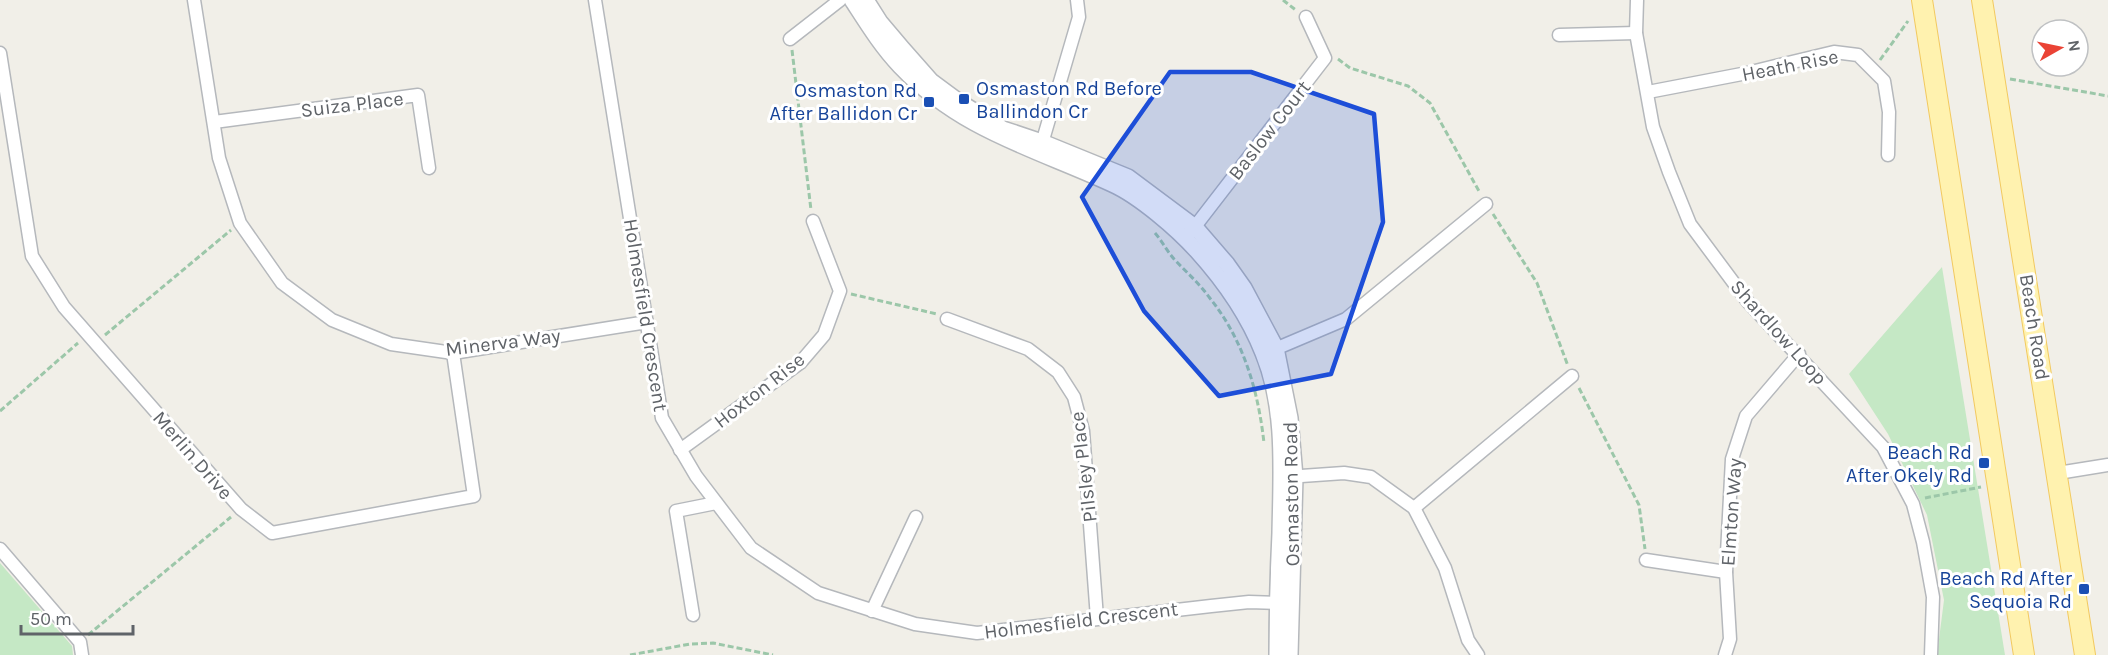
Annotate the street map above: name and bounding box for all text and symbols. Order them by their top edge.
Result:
north arrow [2030,18,2090,78]
text: N [2064,39,2085,53]
street label: Heath Rise [1740,45,1840,86]
street label: Baslow Court [1223,76,1316,185]
place label: Osmaston Rd Before Ballindon Cr [976,77,1162,123]
place label: Osmaston Rd After Ballidon Cr [769,79,918,125]
street label: Suiza Place [299,87,405,122]
marker: Osmaston Rd Before Ballindon Cr [957,92,971,106]
marker: Osmaston Rd After Ballidon Cr [922,95,936,109]
street label: Holmesfield Crescent [619,217,672,414]
street label: Beach Road [2015,272,2054,382]
street label: Shardlow Loop [1726,275,1832,389]
street label: Minerva Way [444,324,562,361]
street label: Hoxton Rise [709,348,809,433]
street label: Merlin Drive [148,406,237,504]
street label: Pilsley Place [1065,410,1102,524]
street label: Osmaston Road [1279,421,1304,567]
place label: Beach Rd After Okely Rd [1846,441,1972,487]
marker: Beach Rd After Okely Rd [1977,456,1991,470]
street label: Elmton Way [1716,457,1747,567]
place label: Beach Rd After Sequoia Rd [1939,567,2073,613]
marker: Beach Rd After Sequoia Rd [2077,582,2091,596]
street label: Holmesfield Crescent [983,597,1180,644]
scale bar [21,598,134,636]
text: 50 m [30,608,72,630]

